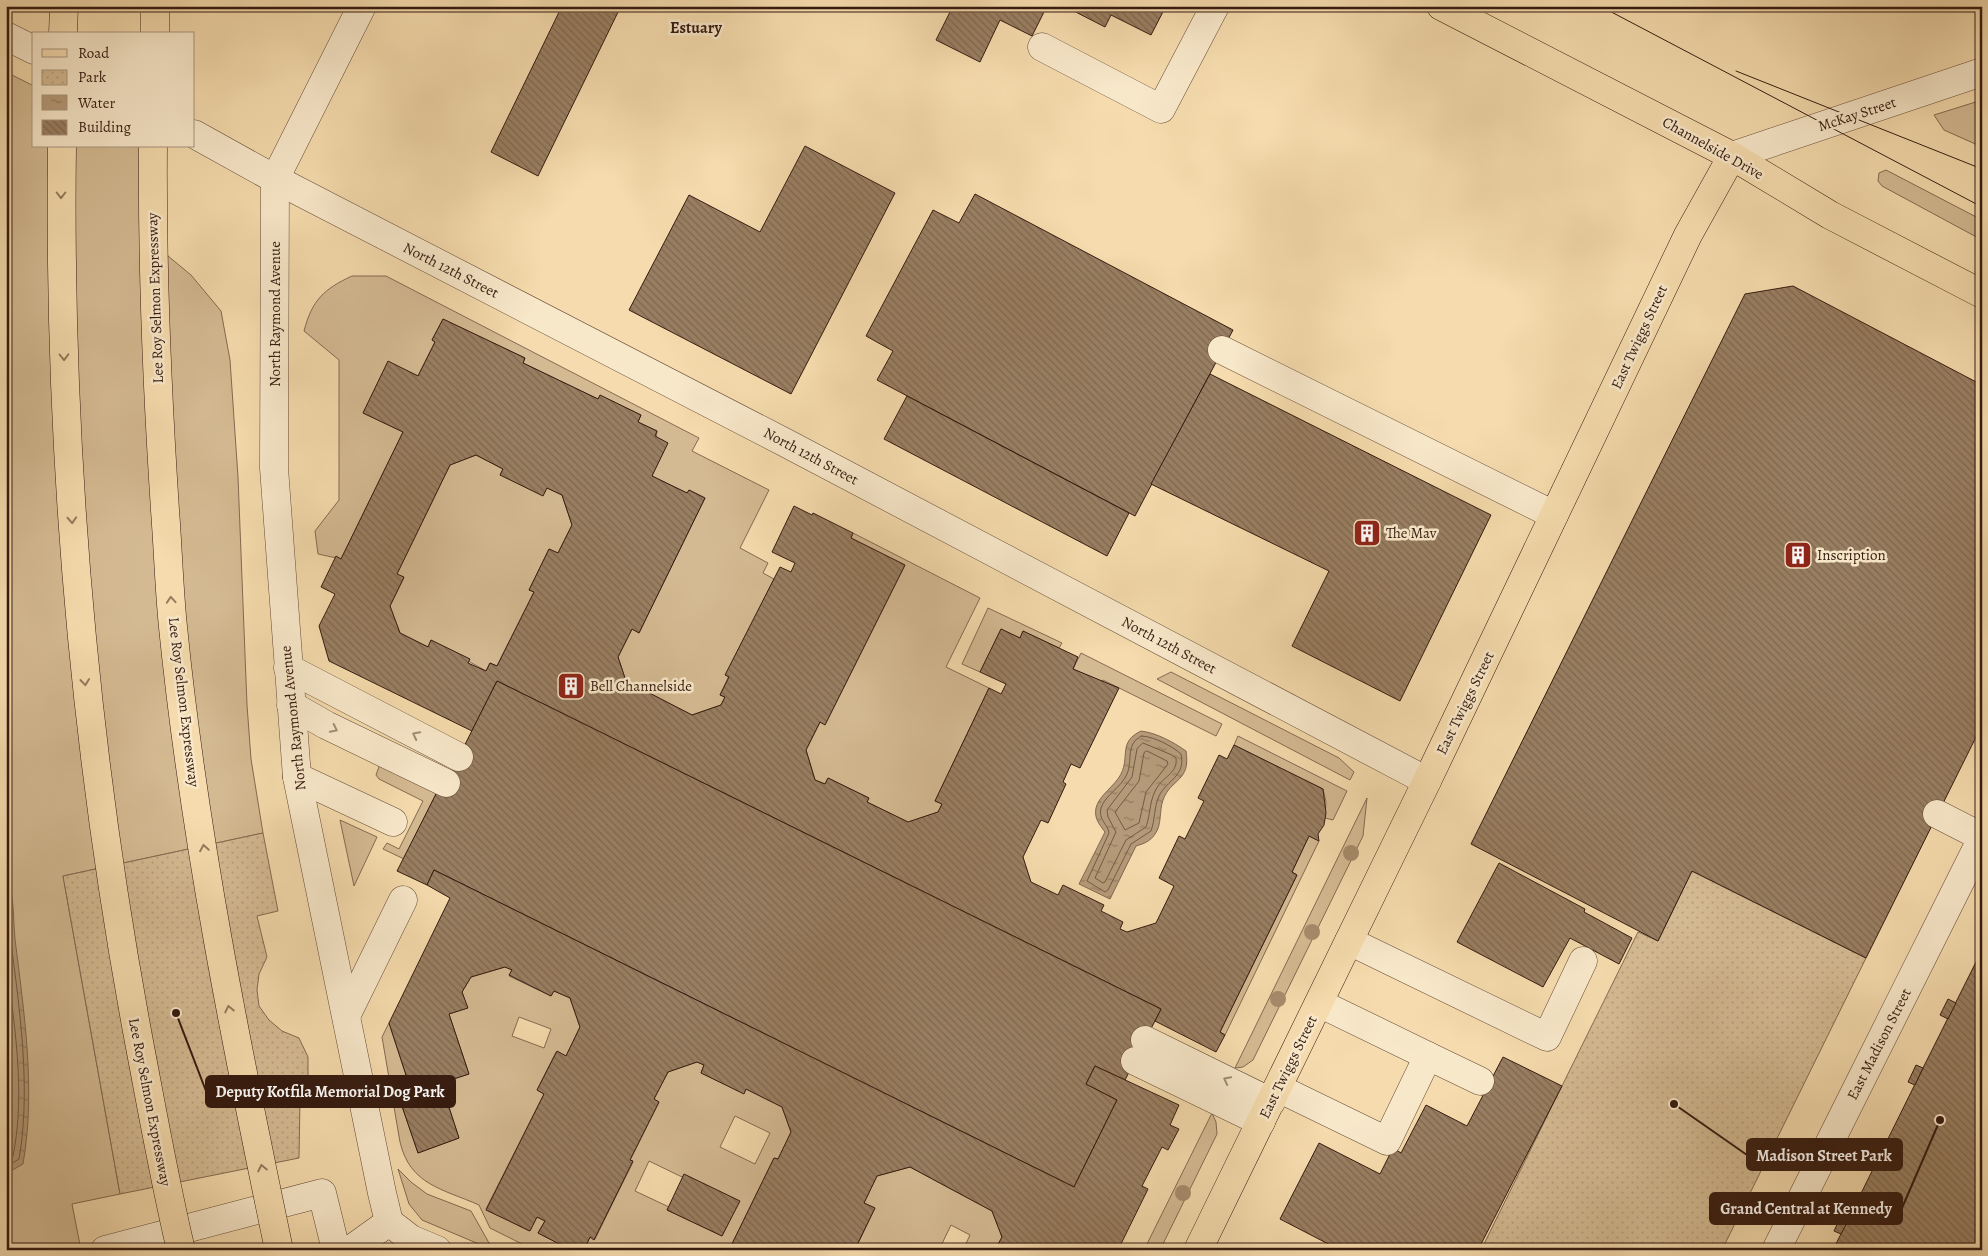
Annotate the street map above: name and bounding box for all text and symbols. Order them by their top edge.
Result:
district label: Estuary [670,17,723,39]
legend [32,32,195,148]
text: Road [78,43,110,63]
text: Park [78,67,107,87]
street label: McKay Street [1815,92,1899,136]
text: Water [77,93,115,113]
street label: Channelside Drive [1659,112,1767,184]
text: Building [78,117,131,137]
one-way arrow [56,192,66,199]
street label: Lee Roy Selmon Expressway [142,212,168,384]
street label: North 12th Street [400,237,502,303]
street label: North Raymond Avenue [265,241,285,387]
street label: East Twiggs Street [1606,282,1672,392]
one-way arrow [59,354,69,362]
street label: North 12th Street [760,423,862,489]
one-way arrow [67,516,78,524]
building icon: The Mav [1352,518,1382,548]
place label: The Mav [1386,523,1437,543]
building icon: Inscription [1783,540,1813,570]
place label: Inscription [1817,545,1886,565]
one-way arrow [166,596,177,604]
street label: North 12th Street [1118,612,1220,678]
street label: Lee Roy Selmon Expressway [164,616,204,788]
street label: North Raymond Avenue [275,644,311,792]
street label: East Twiggs Street [1431,648,1499,758]
building icon: Bell Channelside [556,671,586,701]
place label: Bell Channelside [590,676,692,696]
one-way arrow [79,678,90,686]
one-way arrow [329,722,338,733]
one-way arrow [412,731,421,741]
one-way arrow [199,844,209,852]
street label: East Madison Street [1842,985,1916,1103]
one-way arrow [224,1004,235,1013]
street label: East Twiggs Street [1254,1012,1322,1122]
street label: Lee Roy Selmon Expressway [124,1016,176,1188]
callout: Deputy Kotfila Memorial Dog Park [206,1076,455,1107]
one-way arrow [1224,1076,1233,1086]
text: Deputy Kotfila Memorial Dog Park [215,1081,445,1103]
callout: Madison Street Park [1747,1139,1902,1170]
text: Madison Street Park [1756,1145,1892,1167]
one-way arrow [257,1163,268,1172]
callout: Grand Central at Kennedy [1710,1193,1902,1224]
text: Grand Central at Kennedy [1720,1198,1892,1220]

